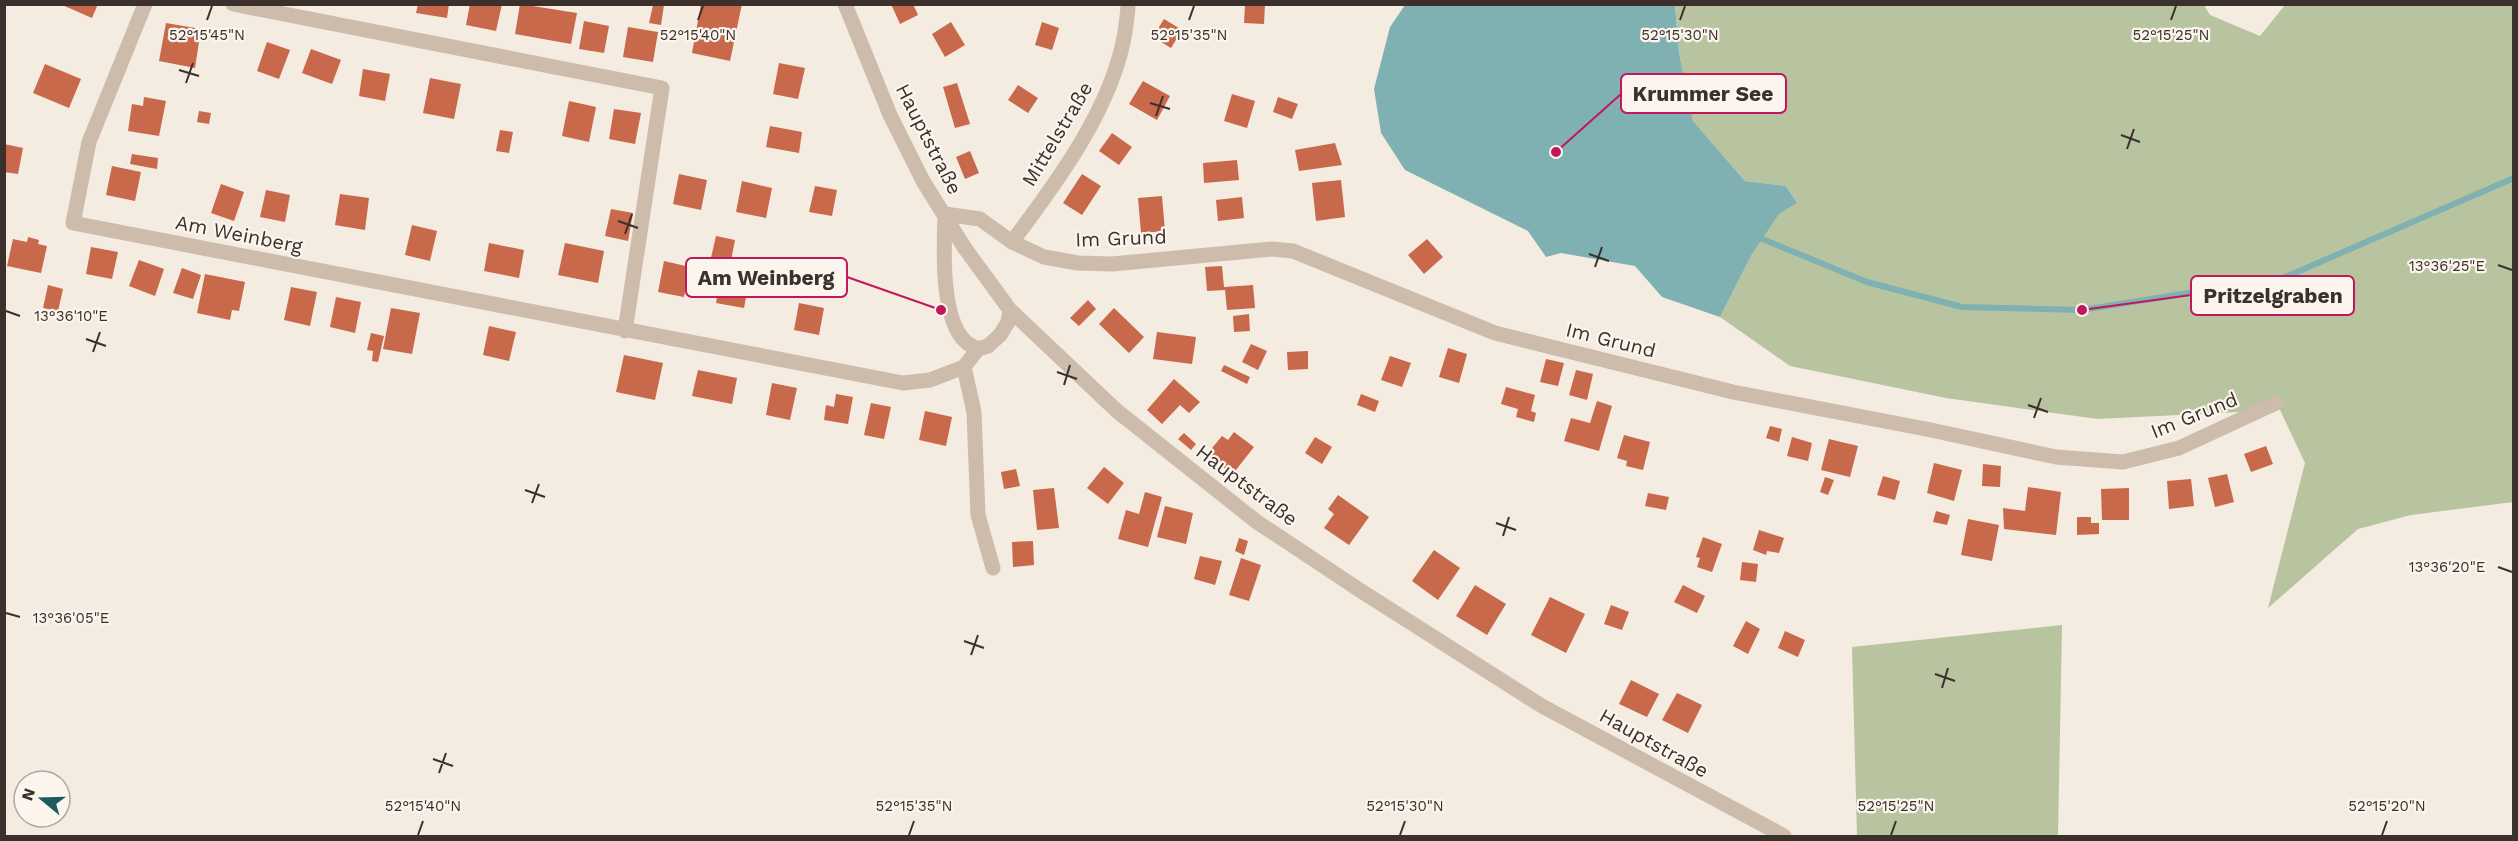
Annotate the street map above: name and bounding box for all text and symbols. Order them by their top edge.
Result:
text: 52°15'45"N [169,26,245,44]
text: 52°15'40"N [660,26,736,44]
text: 52°15'35"N [1151,26,1228,44]
text: 52°15'30"N [1641,26,1719,44]
text: 52°15'25"N [2133,26,2210,44]
callout: Krummer See [1621,74,1786,113]
street label: Mittelstraße [1016,77,1098,191]
street label: Hauptstraße [891,80,967,198]
text: Krummer See [1633,81,1773,106]
street label: Am Weinberg [174,210,305,258]
street label: Im Grund [1075,224,1167,252]
text: 13°36'25"E [2409,257,2485,275]
callout: Am Weinberg [686,258,847,297]
text: Am Weinberg [698,265,835,290]
callout: Pritzelgraben [2191,276,2354,315]
text: Pritzelgraben [2203,283,2343,308]
text: 13°36'10"E [34,307,108,325]
street label: Im Grund [1564,317,1658,363]
street label: Im Grund [2147,387,2241,443]
street label: Hauptstraße [1191,439,1303,531]
text: 13°36'20"E [2409,558,2485,576]
text: 13°36'05"E [33,609,109,627]
street label: Hauptstraße [1595,703,1713,783]
north arrow [12,769,72,829]
text: N [17,786,39,803]
text: 52°15'40"N [385,797,461,815]
text: 52°15'35"N [876,797,953,815]
text: 52°15'30"N [1366,797,1444,815]
text: 52°15'25"N [1858,797,1935,815]
text: 52°15'20"N [2348,797,2426,815]

